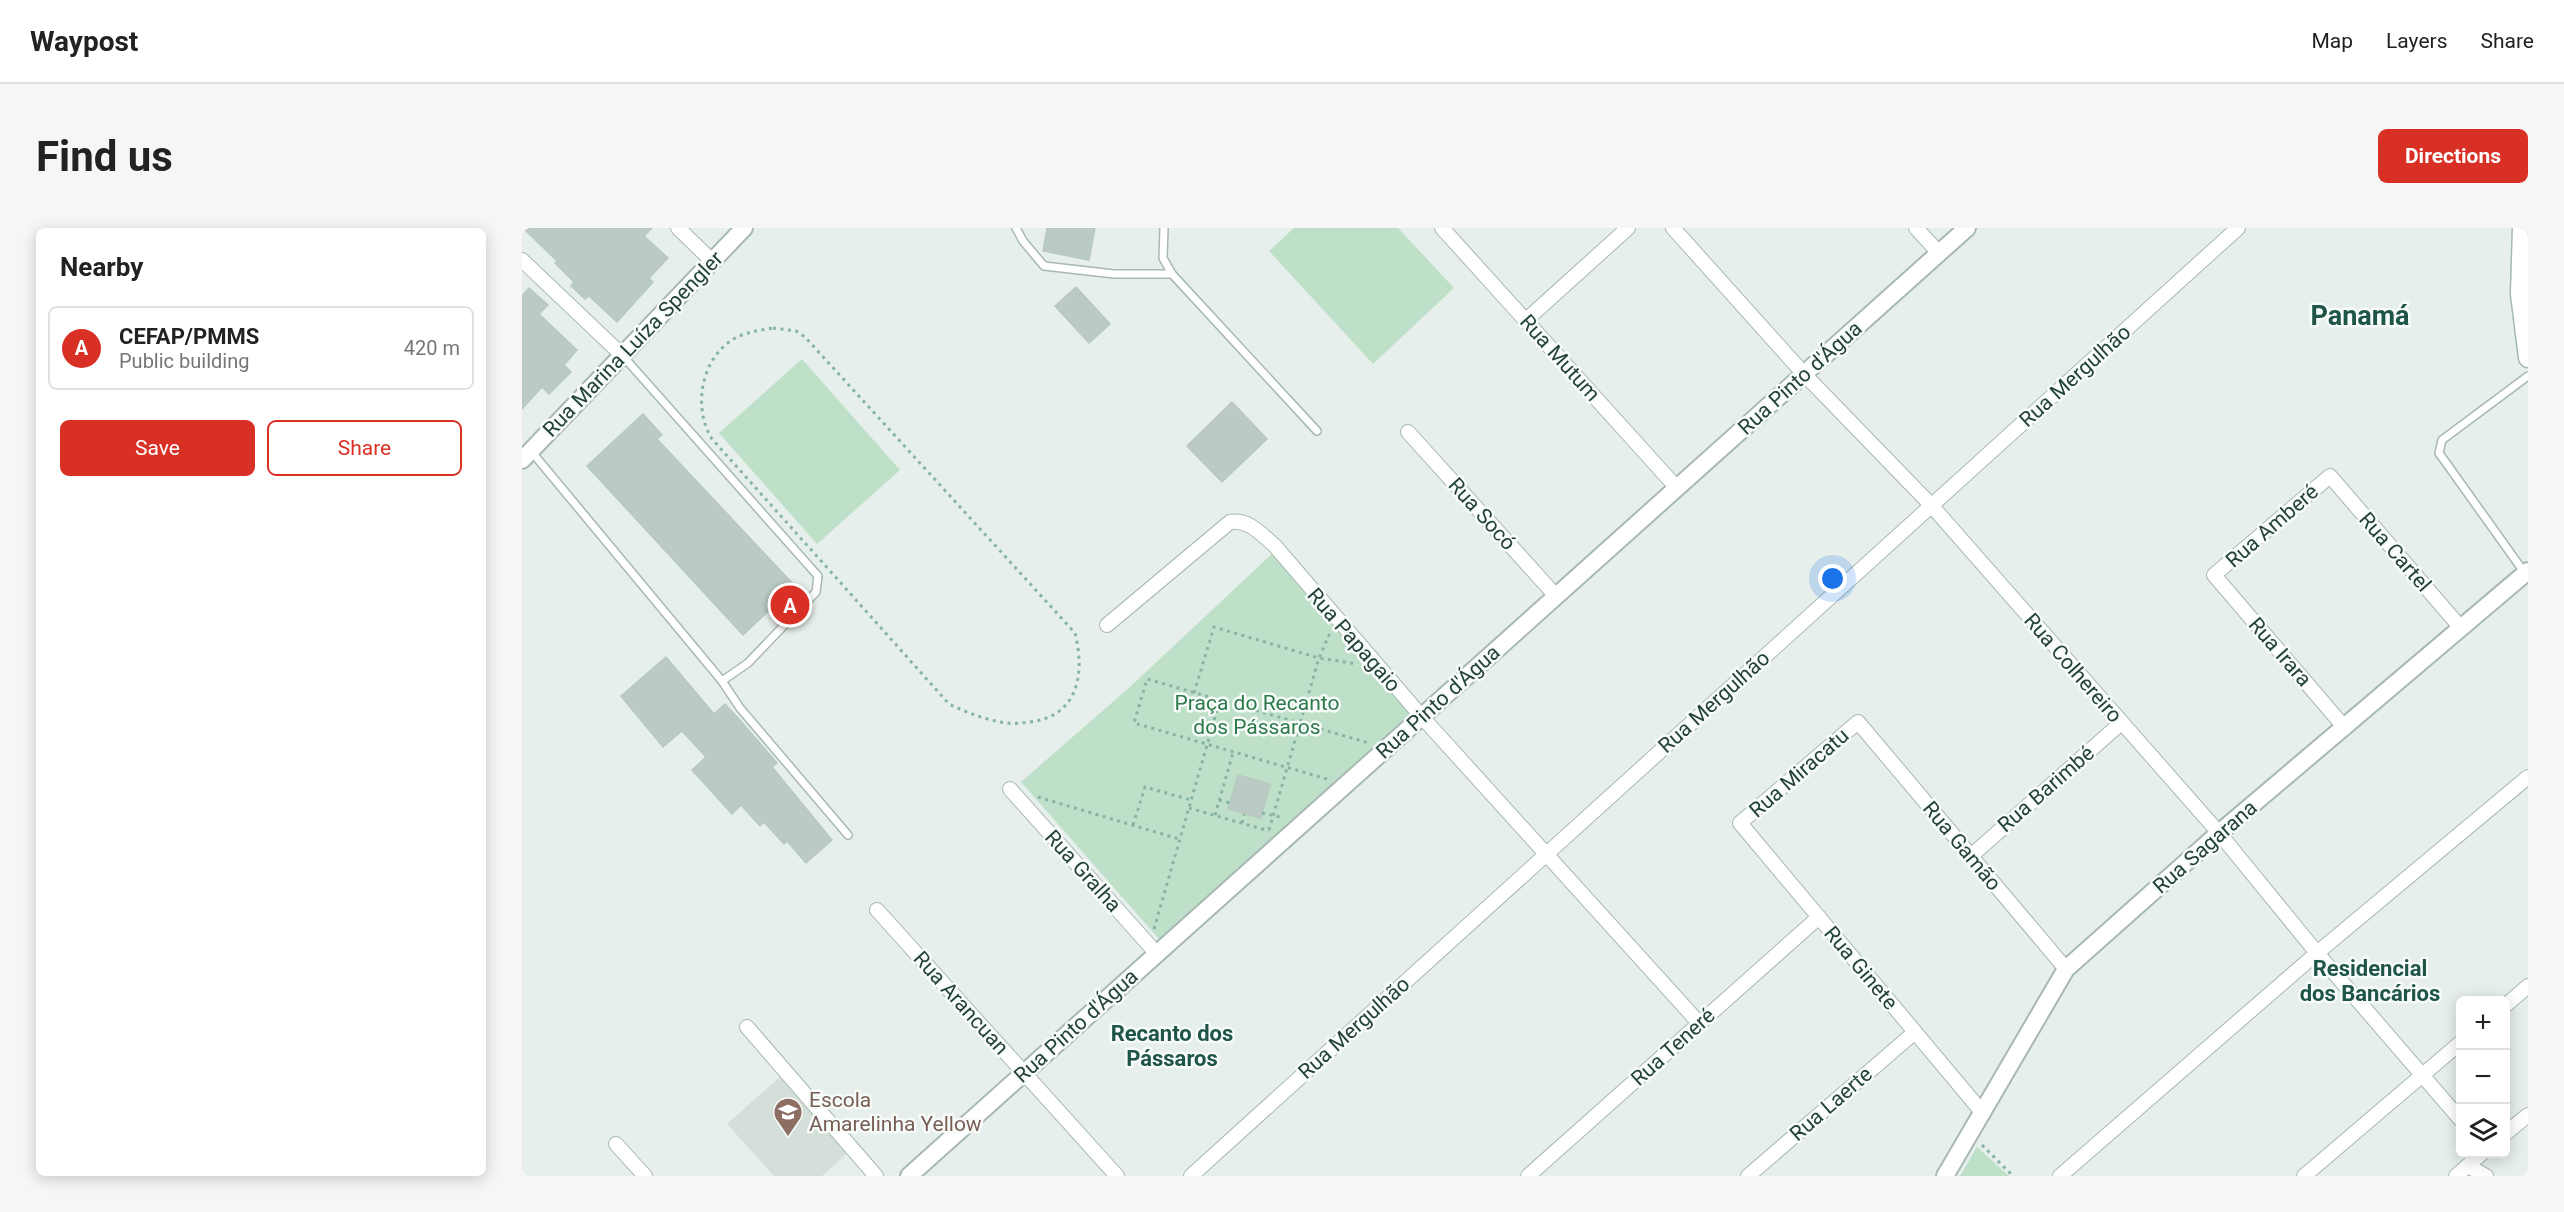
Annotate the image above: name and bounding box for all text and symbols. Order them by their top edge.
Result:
text: Waypost [30,25,138,58]
text: Map [2311,29,2353,53]
text: Layers [2386,29,2447,53]
text: Share [2480,29,2534,53]
button: Directions [2378,129,2528,183]
text: Find us [36,132,173,181]
street label: Rua Marina Luíza Spengler [538,246,728,442]
text: Nearby [60,252,143,282]
district label: Panamá [2310,300,2410,332]
street label: Rua Mutum [1515,310,1605,406]
street label: Rua Pinto d'Água [1733,316,1867,440]
street label: Rua Mergulhão [2015,320,2135,432]
text: CEFAP/PMMS [119,324,259,349]
text: A [75,336,88,360]
text: 420 m [404,336,460,360]
text: Public building [119,349,249,373]
button: Save [60,420,255,476]
button: Share [267,420,462,476]
street label: Rua Socó [1443,473,1521,555]
street label: Rua Amberé [2221,479,2323,573]
street label: Rua Cartel [2354,508,2436,596]
your location [1818,564,1847,593]
pin: A [770,582,810,628]
street label: Rua Papagaio [1303,583,1405,697]
street label: Rua Colhereiro [2019,609,2127,727]
street label: Rua Irara [2244,613,2316,691]
street label: Rua Pinto d'Água [1371,640,1505,764]
street label: Rua Mergulhão [1654,646,1774,758]
park label: Praça do Recanto dos Pássaros [1175,691,1339,739]
street label: Rua Miracatu [1744,723,1854,823]
street label: Rua Barimbé [1993,741,2099,837]
street label: Rua Sagarana [2148,795,2262,899]
street label: Rua Gamão [1918,797,2006,895]
street label: Rua Gralha [1040,825,1126,917]
street label: Rua Ginete [1819,921,1903,1015]
street label: Rua Arancuan [909,947,1013,1059]
district label: Residencial dos Bancários [2300,956,2440,1006]
street label: Rua Pinto d'Água [1009,964,1143,1088]
street label: Rua Mergulhão [1294,972,1414,1084]
map controls [2456,996,2510,1158]
button: + [2456,996,2510,1050]
street label: Rua Teneré [1626,1003,1720,1091]
district label: Recanto dos Pássaros [1111,1021,1233,1071]
button: − [2456,1050,2510,1104]
street label: Rua Laerte [1785,1062,1877,1146]
place label: Escola Amarelinha Yellow [809,1088,982,1136]
school or university icon: Escola Amarelinha Yellow [772,1096,804,1138]
button: layers [2456,1104,2510,1158]

